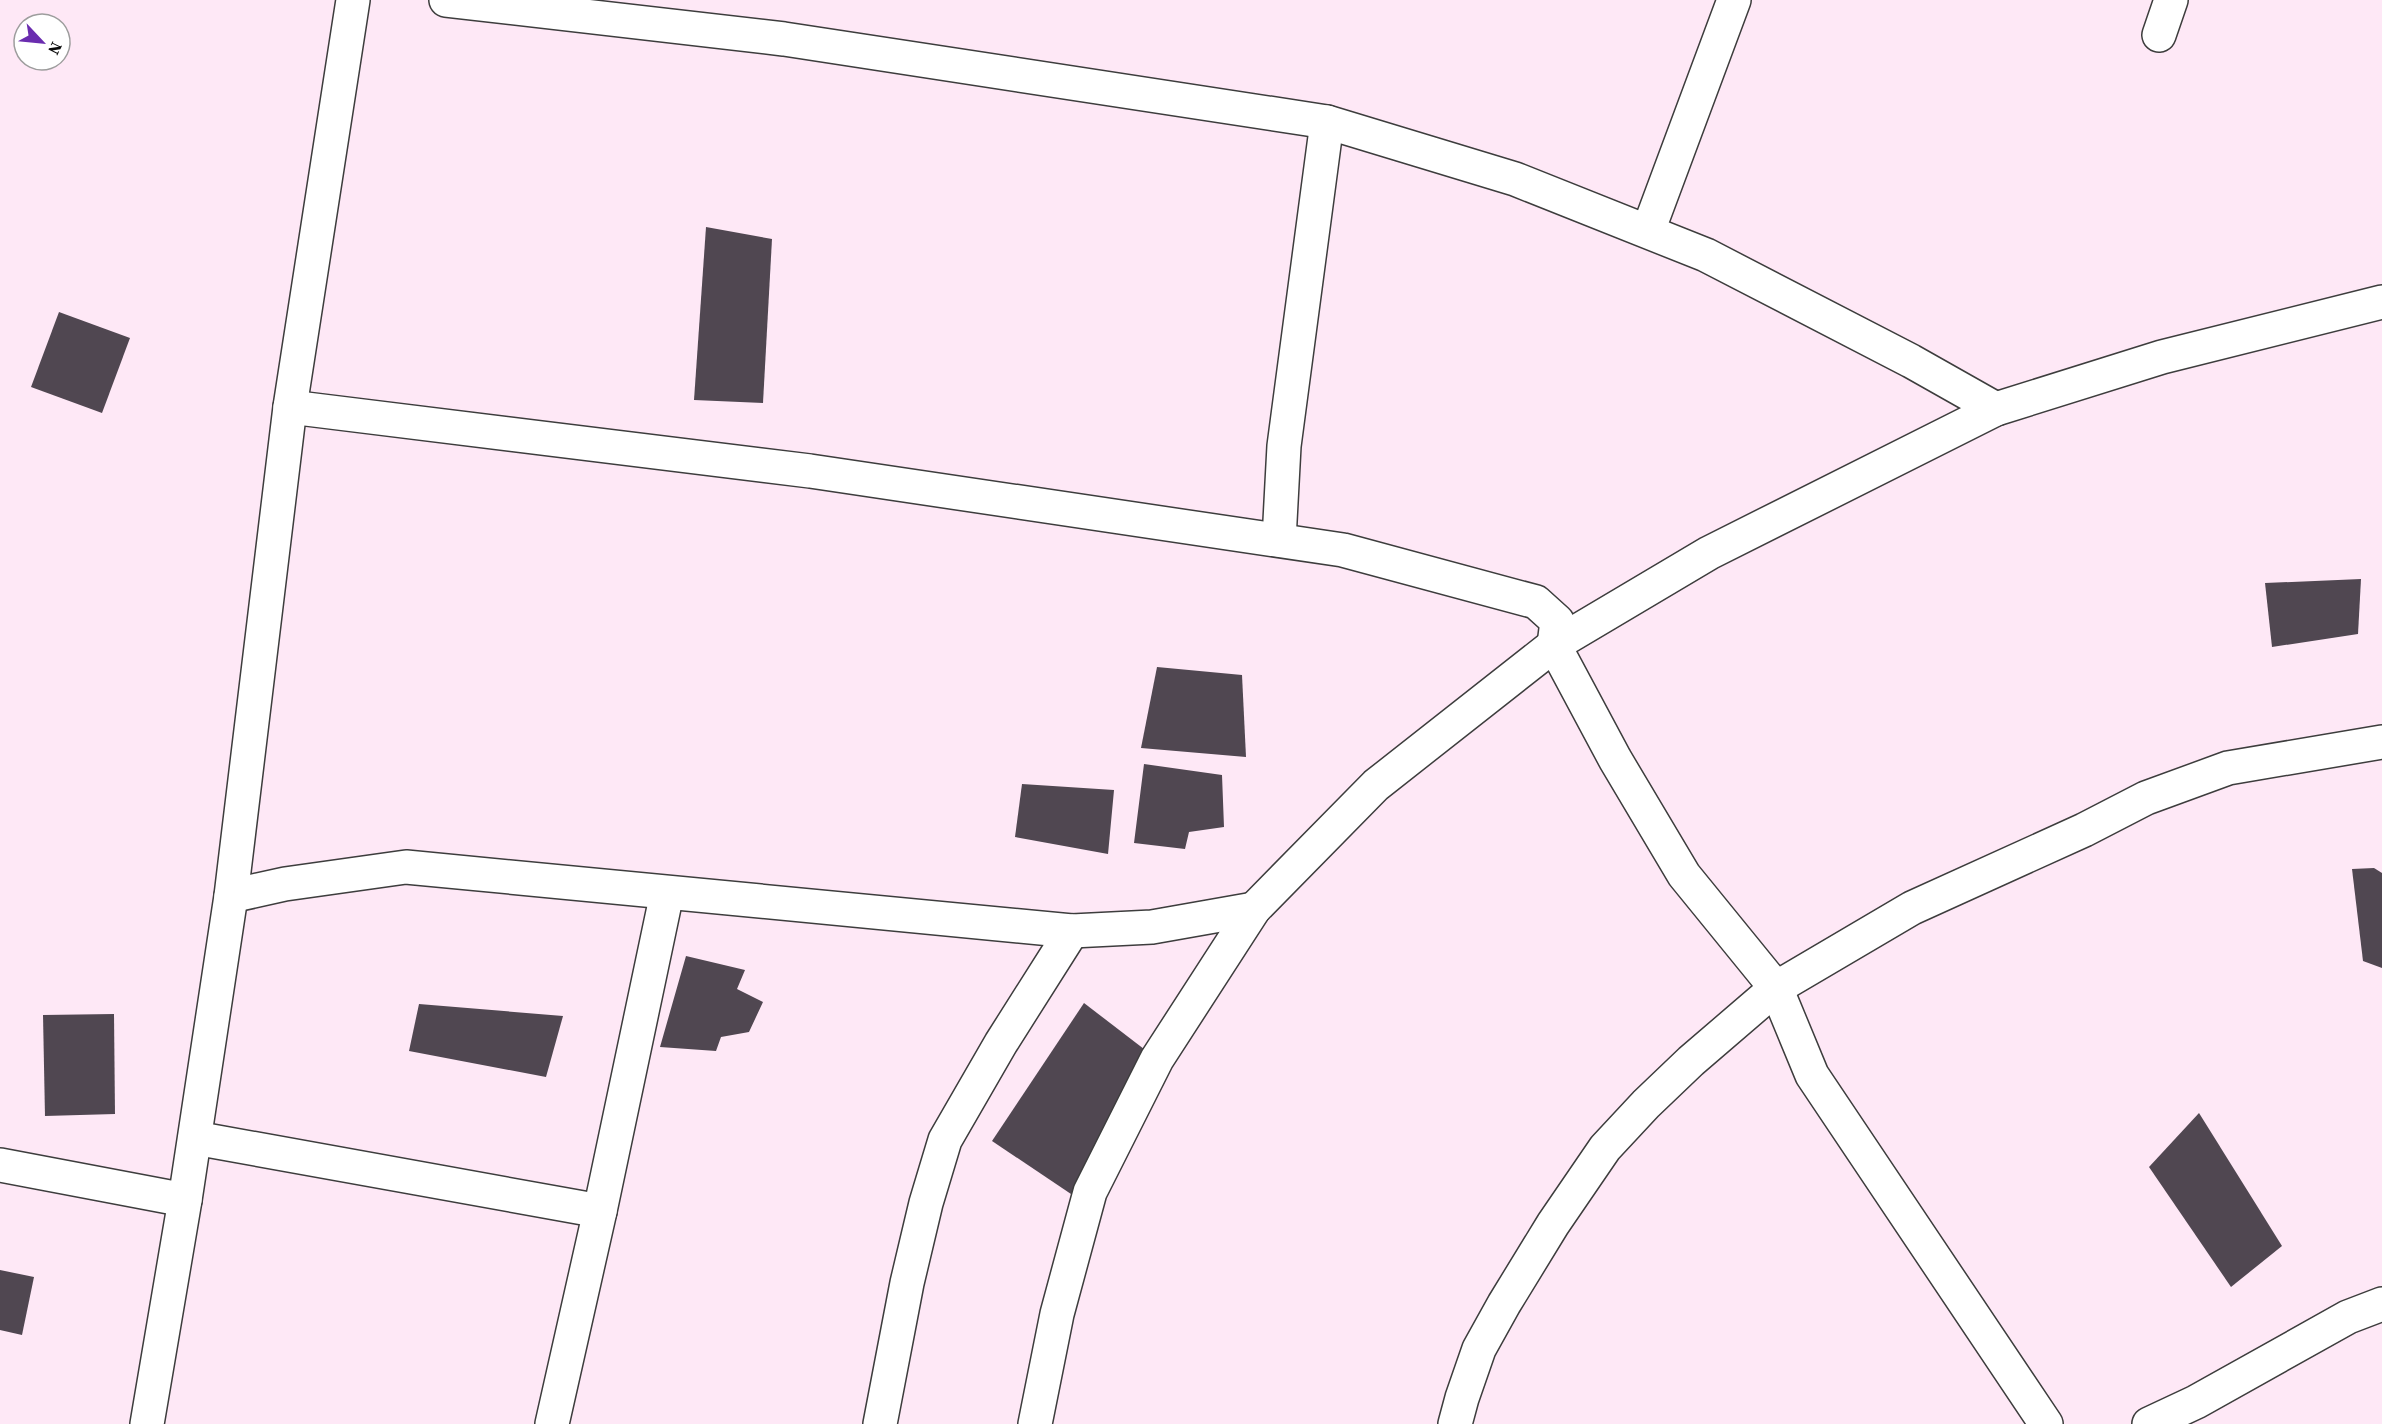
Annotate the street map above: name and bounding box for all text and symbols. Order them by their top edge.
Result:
north arrow [12,12,72,72]
text: N [43,39,68,59]

